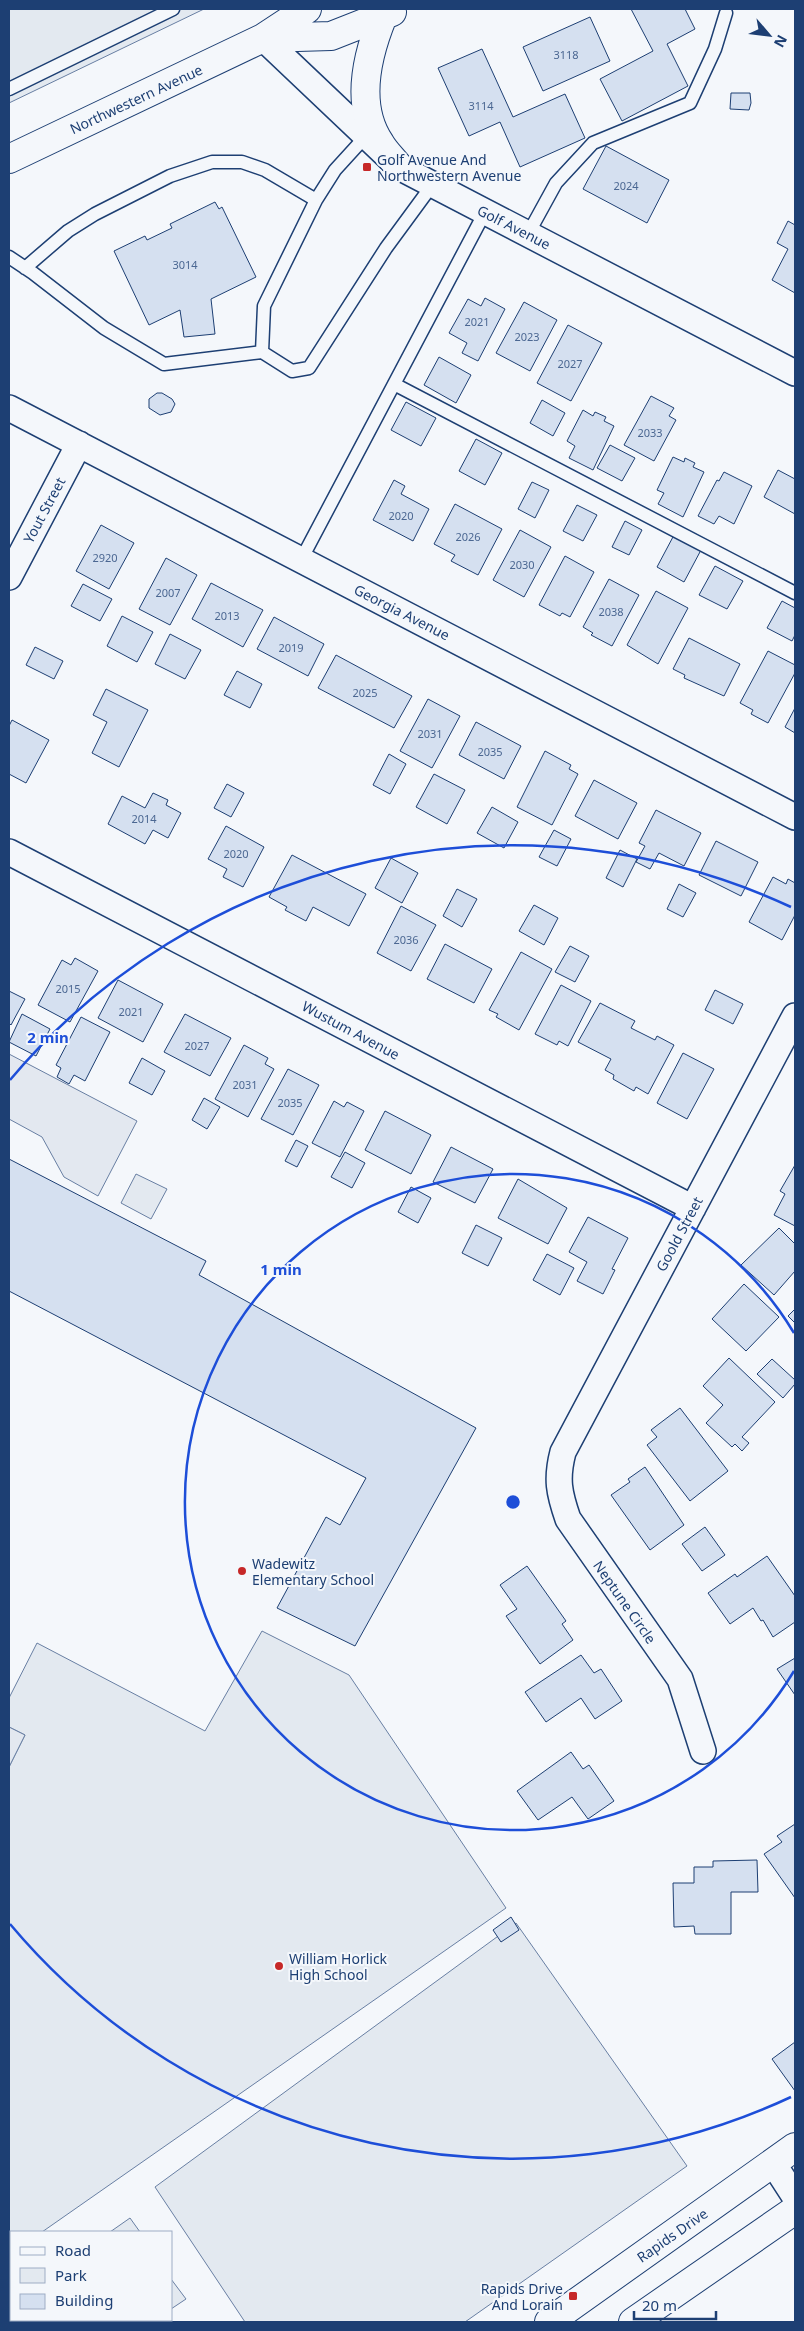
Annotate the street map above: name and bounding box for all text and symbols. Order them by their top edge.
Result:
north arrow [744,10,794,60]
text: N [770,32,792,51]
house number: 3118 [553,47,579,62]
street label: Northwestern Avenue [67,60,206,138]
house number: 3114 [468,98,494,113]
place label: Golf Avenue And Northwestern Avenue [377,150,521,185]
marker: Golf Avenue And Northwestern Avenue [361,161,373,173]
house number: 2024 [613,178,639,193]
street label: Golf Avenue [474,200,554,254]
house number: 3014 [172,257,198,272]
house number: 2021 [464,314,490,329]
house number: 2023 [514,329,540,344]
house number: 2027 [557,356,583,371]
house number: 2033 [637,425,663,440]
street label: Yout Street [19,474,69,546]
house number: 2020 [388,508,414,523]
house number: 2026 [455,529,481,544]
house number: 2920 [92,550,118,565]
house number: 2030 [509,557,535,572]
street label: Georgia Avenue [351,580,453,644]
house number: 2007 [155,585,181,600]
house number: 2038 [598,604,624,619]
house number: 2013 [214,608,240,623]
house number: 2019 [278,640,304,655]
house number: 2025 [352,685,378,700]
house number: 2031 [417,726,443,741]
house number: 2035 [477,744,503,759]
house number: 2014 [131,811,157,826]
house number: 2020 [223,846,249,861]
house number: 2036 [393,932,419,947]
house number: 2015 [55,981,81,996]
street label: Wustum Avenue [299,996,403,1064]
house number: 2021 [118,1004,144,1019]
text: 2 min [27,1027,69,1047]
house number: 2027 [184,1038,210,1053]
house number: 2031 [232,1077,258,1092]
house number: 2035 [277,1095,303,1110]
street label: Goold Street [651,1193,707,1275]
text: 1 min [260,1259,302,1279]
centre of rings [504,1493,522,1511]
place label: Wadewitz Elementary School [252,1554,374,1589]
street label: Neptune Circle [589,1557,661,1647]
marker: Wadewitz Elementary School [236,1565,248,1577]
place label: William Horlick High School [289,1949,388,1984]
marker: William Horlick High School [273,1960,285,1972]
street label: Rapids Drive [633,2204,711,2266]
legend [10,2231,172,2321]
text: Road [55,2240,91,2260]
text: Park [55,2265,87,2285]
place label: Rapids Drive And Lorain [481,2279,563,2314]
scale bar [634,2288,716,2320]
text: Building [55,2290,113,2310]
marker: Rapids Drive And Lorain [567,2290,579,2302]
text: 20 m [642,2295,677,2315]

